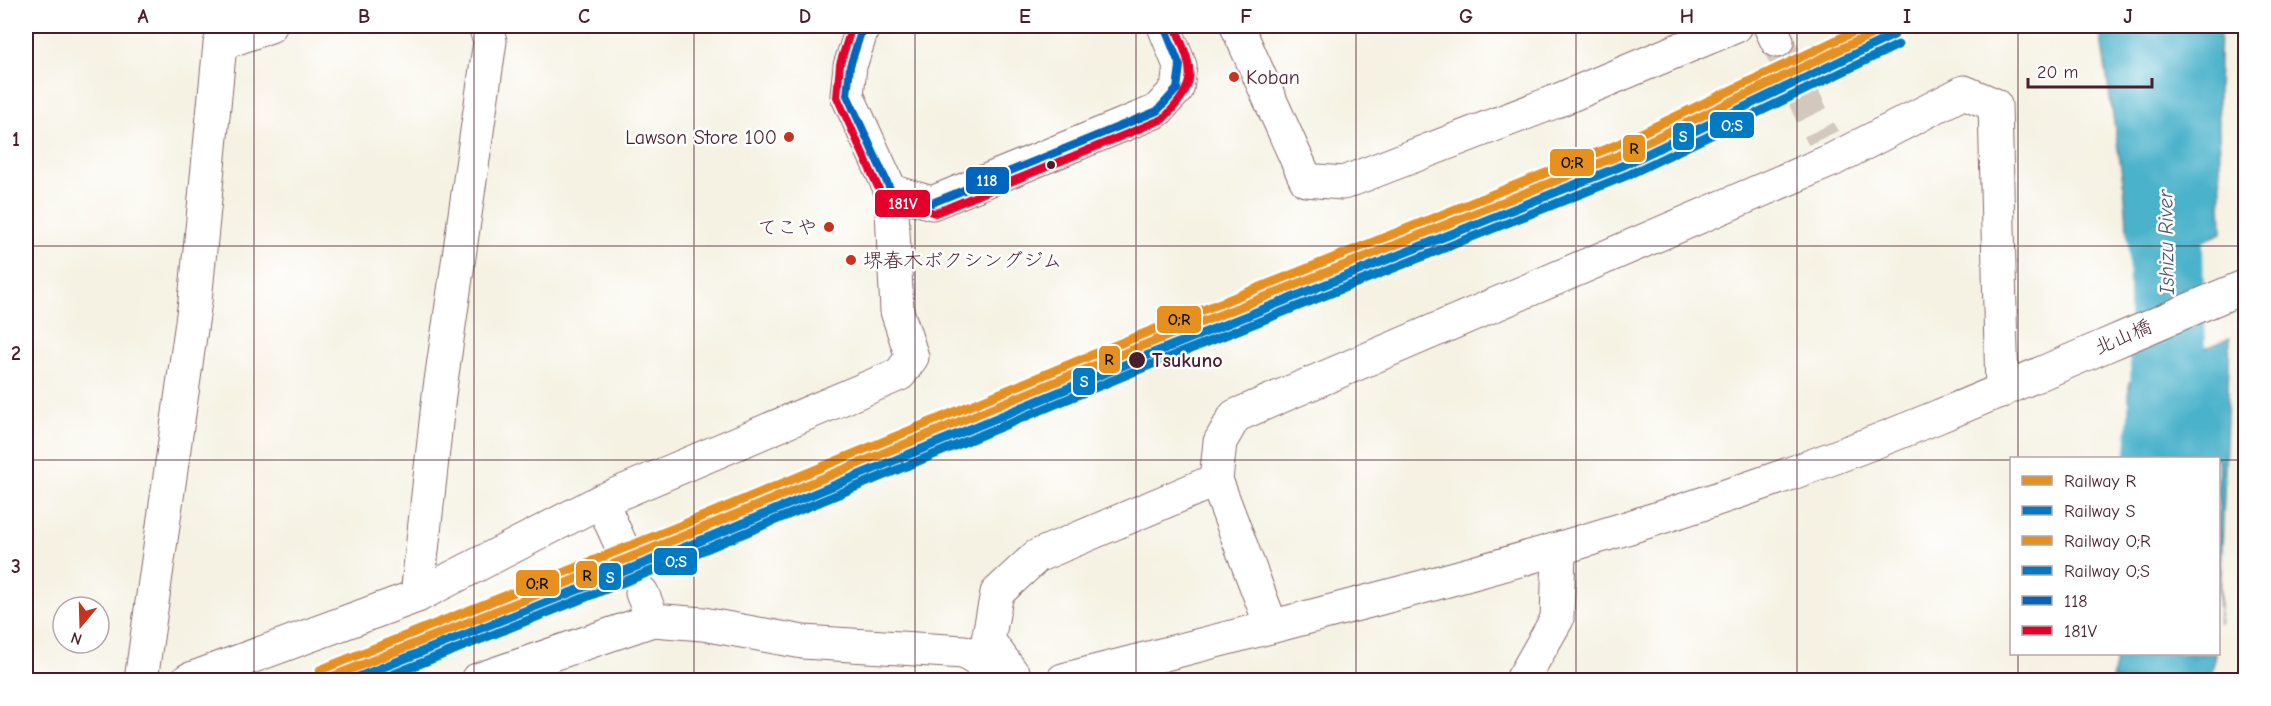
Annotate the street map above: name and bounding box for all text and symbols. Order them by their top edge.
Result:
text: A [137,5,149,28]
text: B [358,5,370,28]
text: C [578,5,590,28]
text: D [799,5,811,28]
text: E [1019,5,1031,28]
text: F [1240,5,1252,28]
text: G [1459,5,1473,28]
text: H [1680,5,1694,28]
text: I [1903,5,1911,28]
text: J [2123,5,2133,28]
scale bar [2028,51,2152,89]
text: 20 m [2037,62,2078,83]
place label: Koban [1246,66,1300,89]
marker: Koban [1227,70,1241,84]
line badge: O;S [1709,111,1755,139]
text: O;S [1721,117,1743,135]
line badge: S [1672,122,1695,151]
place label: Lawson Store 100 [625,126,777,149]
text: 1 [12,128,20,151]
text: S [1679,128,1688,146]
marker: Lawson Store 100 [782,130,796,144]
line badge: R [1622,134,1646,163]
text: R [1629,140,1639,158]
line badge: O;R [1549,148,1595,177]
text: O;R [1561,154,1584,172]
unlabelled marker [1045,159,1057,171]
line badge: 118 [965,166,1010,195]
text: 118 [977,172,997,190]
water label: Ishizu River [2153,188,2179,296]
line badge: 181V [874,189,931,218]
text: 181V [888,195,918,213]
place label: てこや [757,216,817,239]
marker: てこや [822,220,836,234]
place label: 堺春木ボクシングジム [863,249,1062,272]
marker: 堺春木ボクシングジム [844,253,858,267]
line badge: O;R [1156,305,1202,334]
text: O;R [1168,311,1191,329]
street label: 北山橋 [2091,315,2155,359]
text: 2 [11,342,21,365]
line badge: R [1098,345,1121,374]
place label: Tsukuno [1152,349,1223,372]
marker: Tsukuno [1127,350,1147,370]
text: R [1104,351,1114,369]
line badge: S [1072,367,1096,396]
text: S [1080,373,1089,391]
legend [2010,457,2220,655]
text: Railway R [2064,471,2137,492]
text: Railway S [2064,501,2136,522]
text: Railway O;R [2064,531,2151,552]
line badge: O;S [653,547,698,576]
text: O;S [665,553,687,571]
text: 3 [11,555,21,578]
line badge: R [575,560,598,589]
text: Railway O;S [2064,561,2150,582]
line badge: S [598,562,622,591]
text: R [582,567,592,585]
line badge: O;R [515,569,560,597]
text: S [606,569,615,587]
text: O;R [526,575,549,593]
text: 118 [2064,591,2088,612]
north arrow [51,595,111,655]
text: 181V [2064,621,2098,642]
text: N [69,628,84,648]

